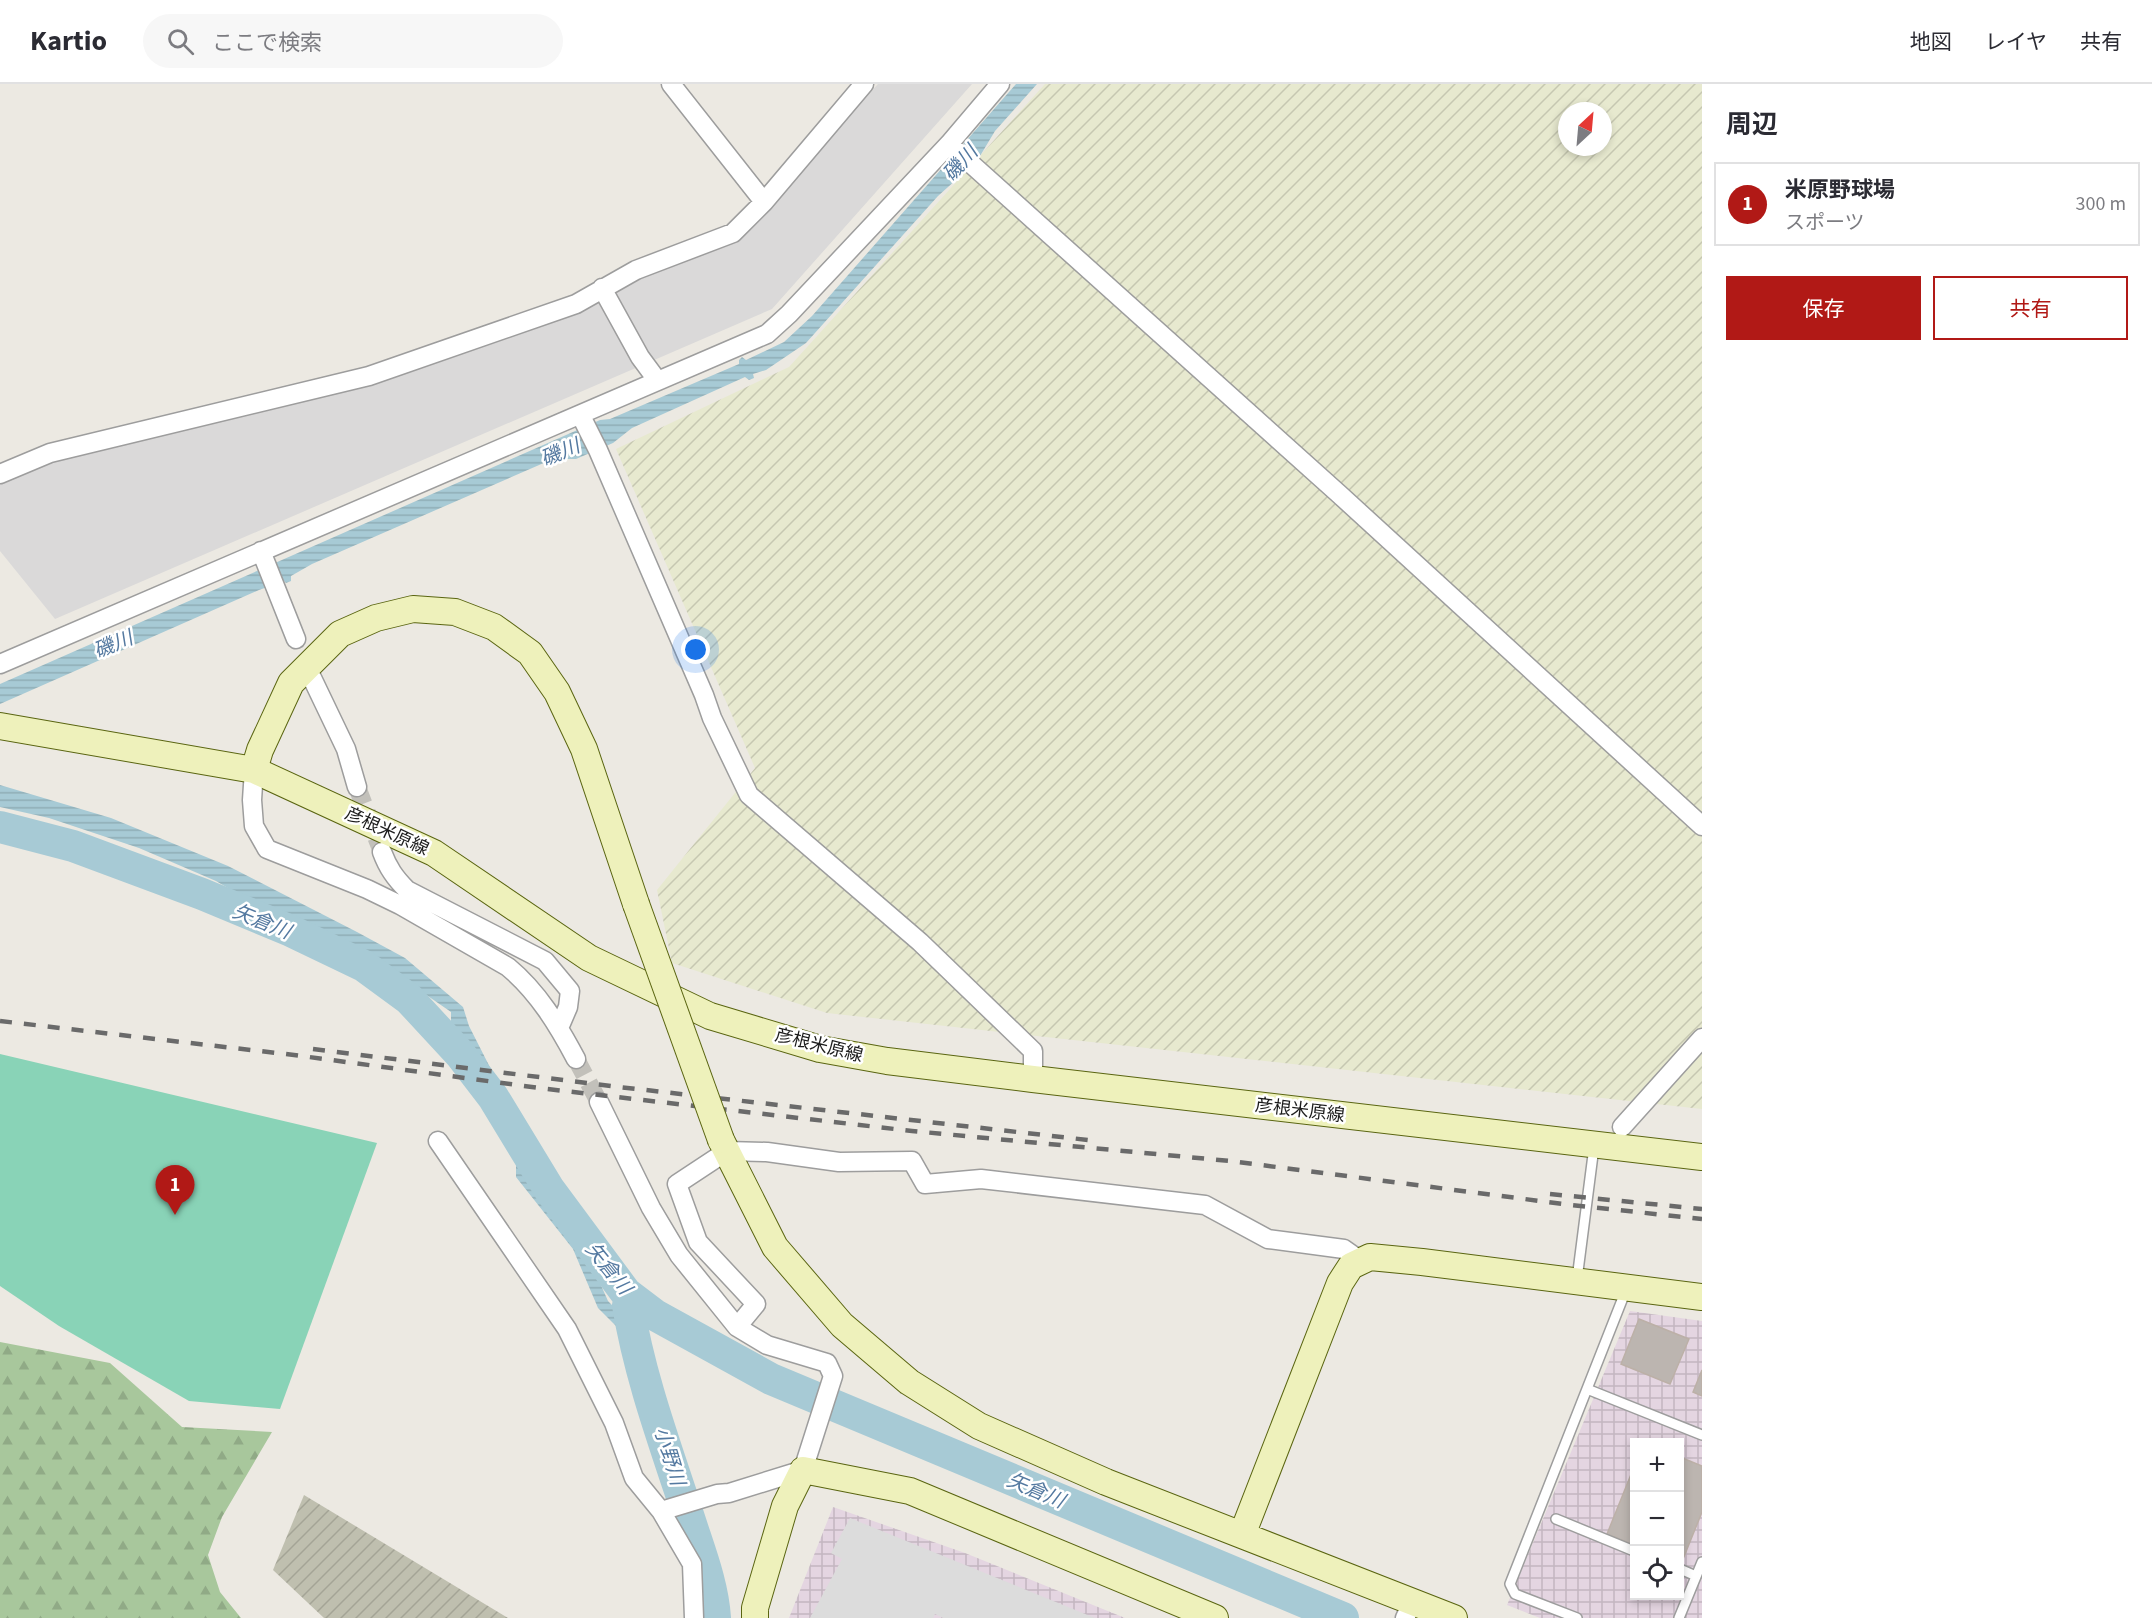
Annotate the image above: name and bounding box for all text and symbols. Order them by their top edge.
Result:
search box [143,14,563,68]
text: Kartio [30,21,107,61]
icon: search [164,25,197,58]
text: ここで検索 [212,27,322,59]
text: 地図 [1910,27,1952,57]
text: レイヤ [1985,27,2047,57]
text: 共有 [2080,27,2122,57]
north arrow [1558,102,1612,156]
text: 周辺 [1726,106,1778,143]
water label: 磯川 [937,138,986,188]
text: 米原野球場 [1785,174,1895,206]
text: 1 [1742,190,1753,218]
text: 300 m [2076,190,2126,218]
text: スポーツ [1785,209,1865,237]
button: 保存 [1726,276,1921,340]
button: 共有 [1933,276,2128,340]
water label: 磯川 [537,431,586,474]
water label: 磯川 [90,623,139,666]
your location [681,635,710,664]
street label: 彦根米原線 [341,801,433,862]
water label: 矢倉川 [229,898,297,947]
street label: 彦根米原線 [772,1022,866,1069]
street label: 彦根米原線 [1254,1093,1346,1128]
pin: 1 [156,1166,195,1215]
water label: 矢倉川 [578,1237,639,1302]
water label: 小野川 [647,1424,692,1491]
map controls [1630,1438,1684,1600]
button: + [1630,1438,1684,1492]
water label: 矢倉川 [1003,1466,1071,1516]
button: − [1630,1492,1684,1546]
button: locate [1630,1546,1684,1600]

